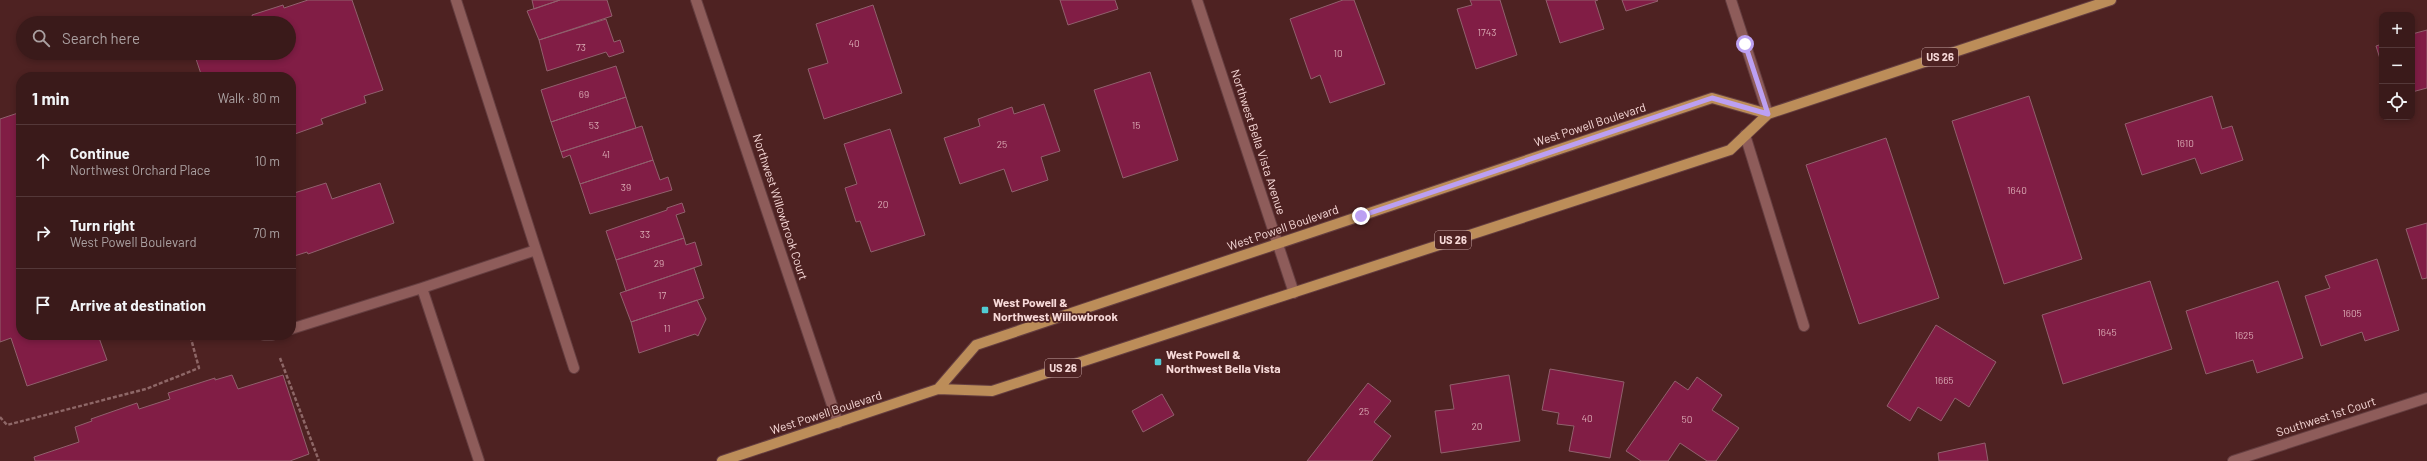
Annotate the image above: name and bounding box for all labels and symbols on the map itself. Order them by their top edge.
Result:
house number: 1743 [1478,26,1496,38]
route start [1736,35,1754,53]
house number: 40 [848,37,860,49]
house number: 73 [576,41,586,53]
house number: 10 [1333,47,1343,59]
road number: US 26 [1922,48,1958,66]
street label: Northwest Bella Vista Avenue [1229,67,1289,216]
house number: 69 [579,88,589,100]
street label: West Powell Boulevard [1532,99,1647,149]
house number: 53 [589,119,599,131]
house number: 15 [1132,119,1140,131]
street label: Northwest Willowbrook Court [751,132,811,281]
house number: 1610 [2176,137,2194,149]
house number: 25 [997,138,1007,150]
house number: 41 [602,148,610,160]
house number: 39 [621,181,631,193]
house number: 1640 [2007,184,2027,196]
house number: 20 [877,198,889,210]
street label: West Powell Boulevard [1225,201,1340,253]
route end [1352,207,1370,225]
house number: 33 [640,228,650,240]
road number: US 26 [1435,231,1471,249]
house number: 29 [654,257,664,269]
house number: 17 [658,289,666,301]
place label: West Powell & Northwest Willowbrook [993,295,1118,323]
marker: West Powell & Northwest Willowbrook [980,305,990,315]
house number: 1605 [2342,307,2362,319]
house number: 11 [663,322,671,334]
house number: 1645 [2097,326,2117,338]
house number: 1625 [2234,329,2254,341]
place label: West Powell & Northwest Bella Vista [1166,347,1281,375]
marker: West Powell & Northwest Bella Vista [1153,357,1163,367]
road number: US 26 [1045,359,1081,377]
house number: 1665 [1935,374,1953,386]
street label: West Powell Boulevard [768,387,883,437]
street label: Southwest 1st Court [2274,393,2377,439]
house number: 25 [1359,405,1369,417]
house number: 40 [1581,412,1593,424]
house number: 50 [1682,413,1692,425]
house number: 20 [1471,420,1483,432]

